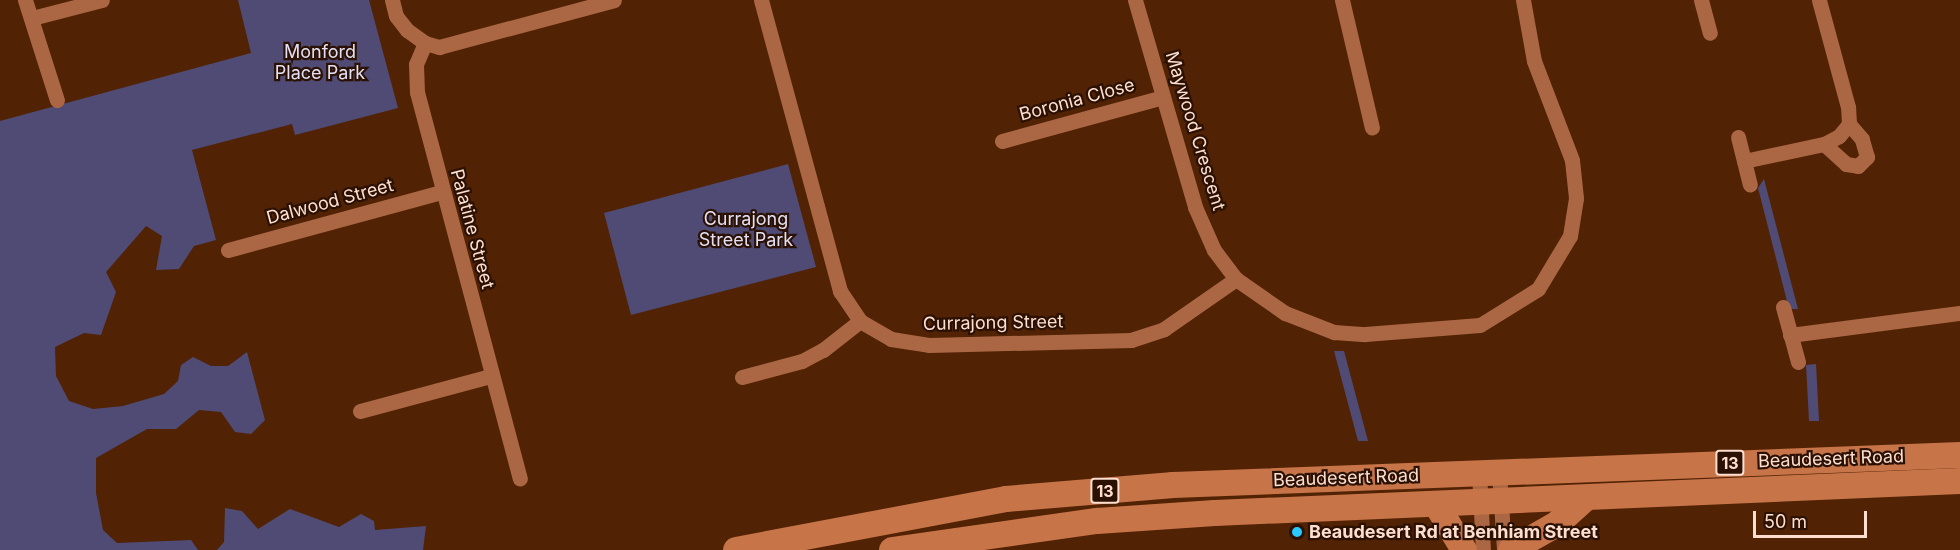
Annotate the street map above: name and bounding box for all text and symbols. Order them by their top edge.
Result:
park label: Monford Place Park [275,42,365,84]
street label: Maywood Crescent [1161,49,1229,213]
street label: Boronia Close [1017,74,1137,126]
street label: Palatine Street [446,167,498,291]
street label: Dalwood Street [264,175,396,229]
park label: Currajong Street Park [699,209,793,252]
street label: Currajong Street [923,311,1063,335]
street label: Beaudesert Road [1758,446,1904,472]
road number: 13 [1715,450,1745,476]
street label: Beaudesert Road [1273,465,1419,491]
road number: 13 [1090,478,1120,504]
scale bar [1756,499,1870,537]
text: 50 m [1764,511,1807,532]
place label: Beaudesert Rd at Benhiam Street [1309,521,1598,543]
marker: Beaudesert Rd at Benhiam Street [1290,525,1304,539]

